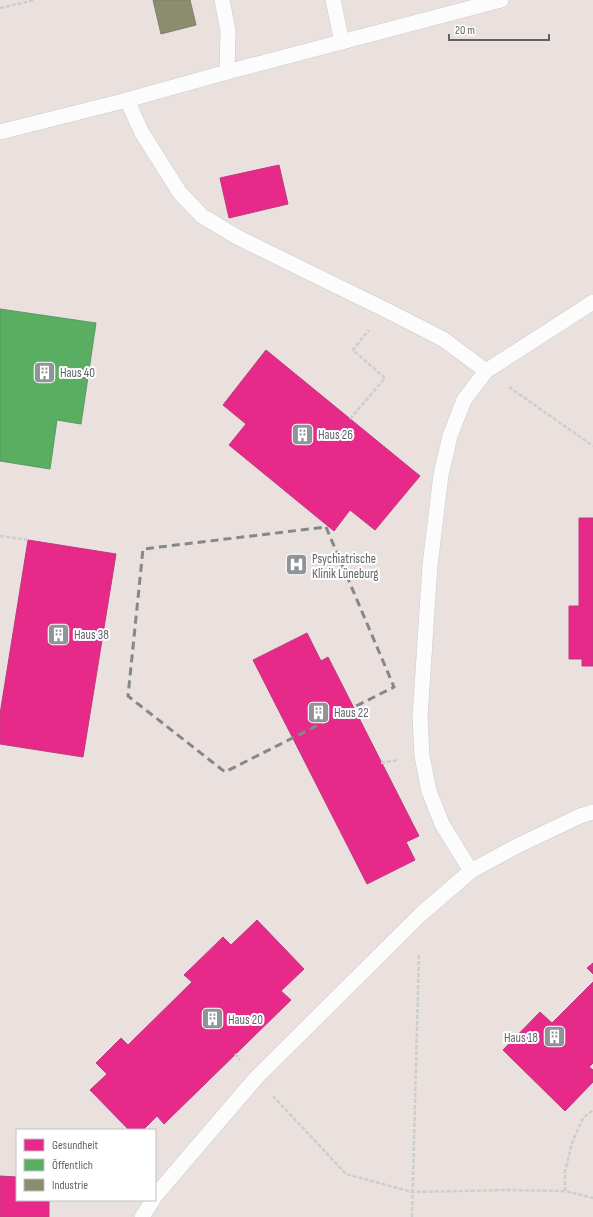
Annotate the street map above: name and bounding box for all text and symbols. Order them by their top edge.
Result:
scale bar [449,16,549,42]
text: 20 m [455,23,475,38]
building icon: Haus 40 [31,359,57,385]
place label: Haus 40 [60,365,95,381]
building icon: Haus 26 [290,421,316,447]
place label: Haus 26 [318,427,353,443]
place label: Psychiatrische Klinik Lüneburg [312,551,378,582]
hospital icon: Psychiatrische Klinik Lüneburg [283,552,309,578]
building icon: Haus 38 [45,621,71,647]
place label: Haus 38 [74,627,109,643]
building icon: Haus 22 [305,699,331,725]
place label: Haus 22 [334,705,369,721]
building icon: Haus 20 [199,1006,225,1032]
place label: Haus 20 [228,1012,263,1028]
building icon: Haus 18 [541,1024,567,1050]
place label: Haus 18 [504,1030,538,1046]
legend [16,1129,156,1201]
text: Gesundheit [52,1138,98,1153]
text: Öffentlich [52,1158,93,1173]
text: Industrie [52,1178,88,1193]

